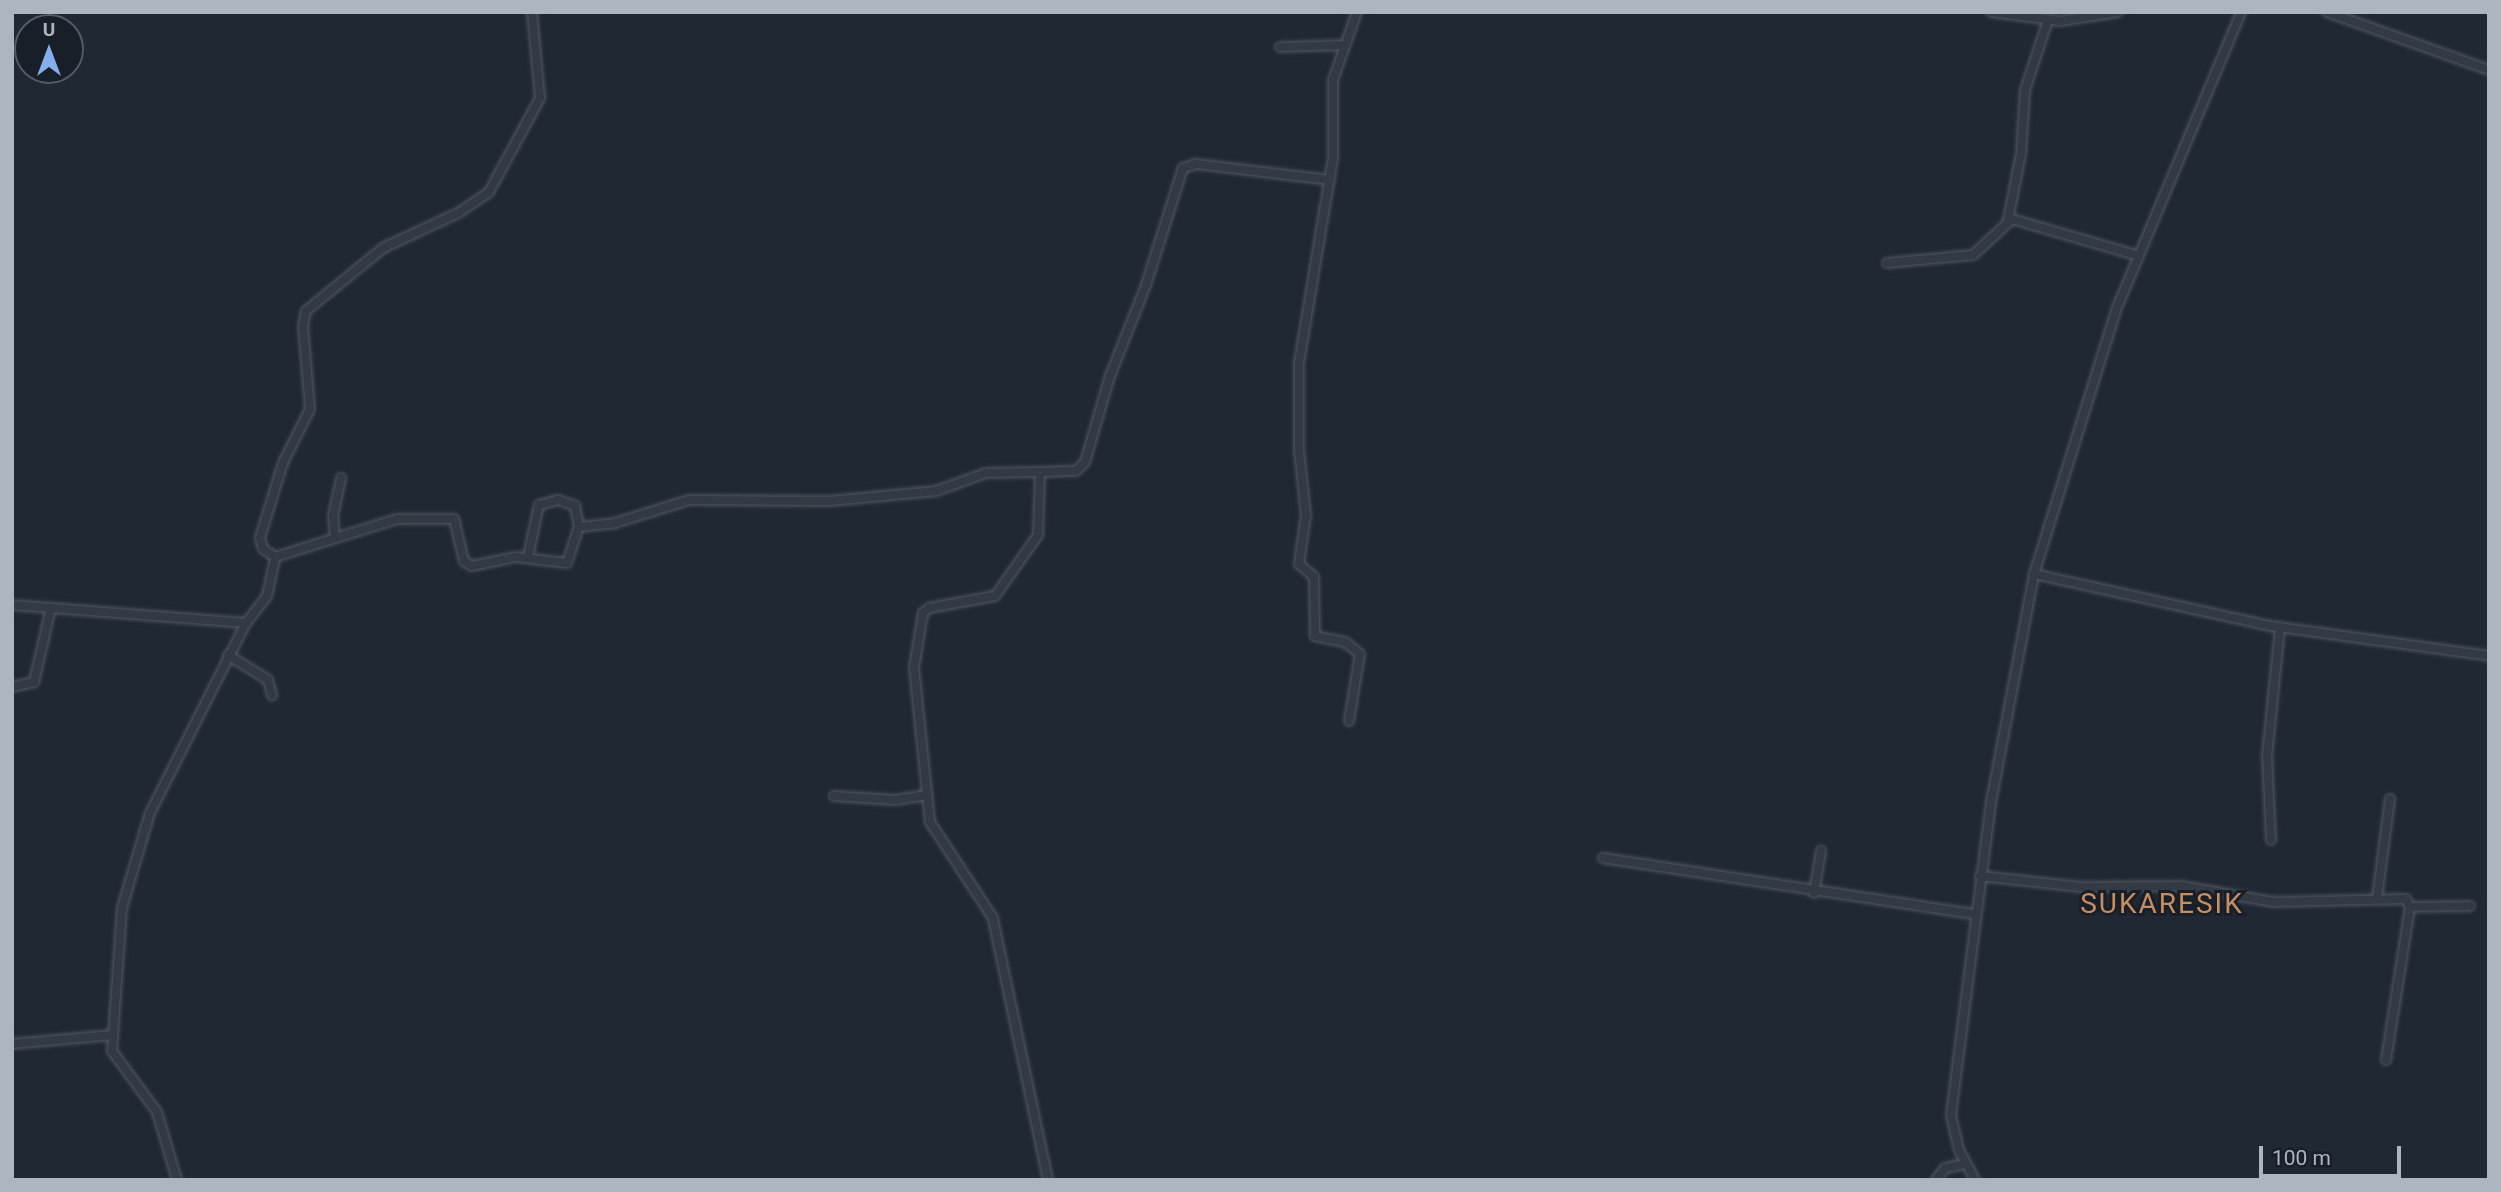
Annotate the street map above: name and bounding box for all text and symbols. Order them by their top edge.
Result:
north arrow [14,14,84,84]
text: U [43,18,55,41]
district label: SUKARESIK [2081,887,2243,921]
scale bar [2263,1132,2405,1176]
text: 100 m [2272,1146,2331,1170]

